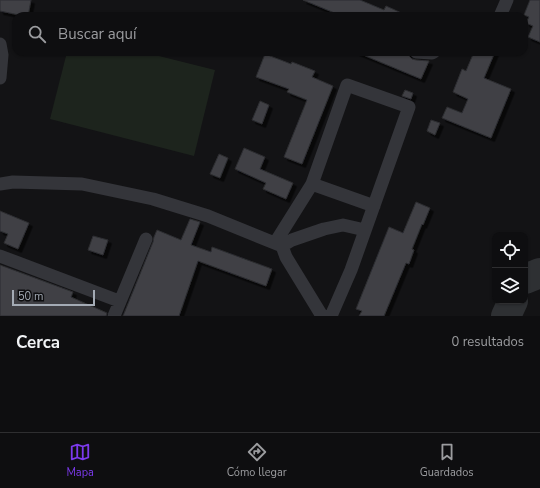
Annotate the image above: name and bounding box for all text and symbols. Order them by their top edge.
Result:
search box [12,12,528,56]
icon: search [26,23,48,45]
text: Buscar aquí [58,24,136,44]
map controls [492,232,528,304]
button: locate [492,232,528,268]
button: layers [492,268,528,304]
scale bar [12,288,95,307]
text: 50 m [18,289,43,304]
text: Cerca [16,331,60,354]
text: 0 resultados [452,333,524,351]
tab: Mapa [66,441,94,480]
tab: Cómo llegar [227,441,287,480]
tab: Guardados [420,441,474,480]

